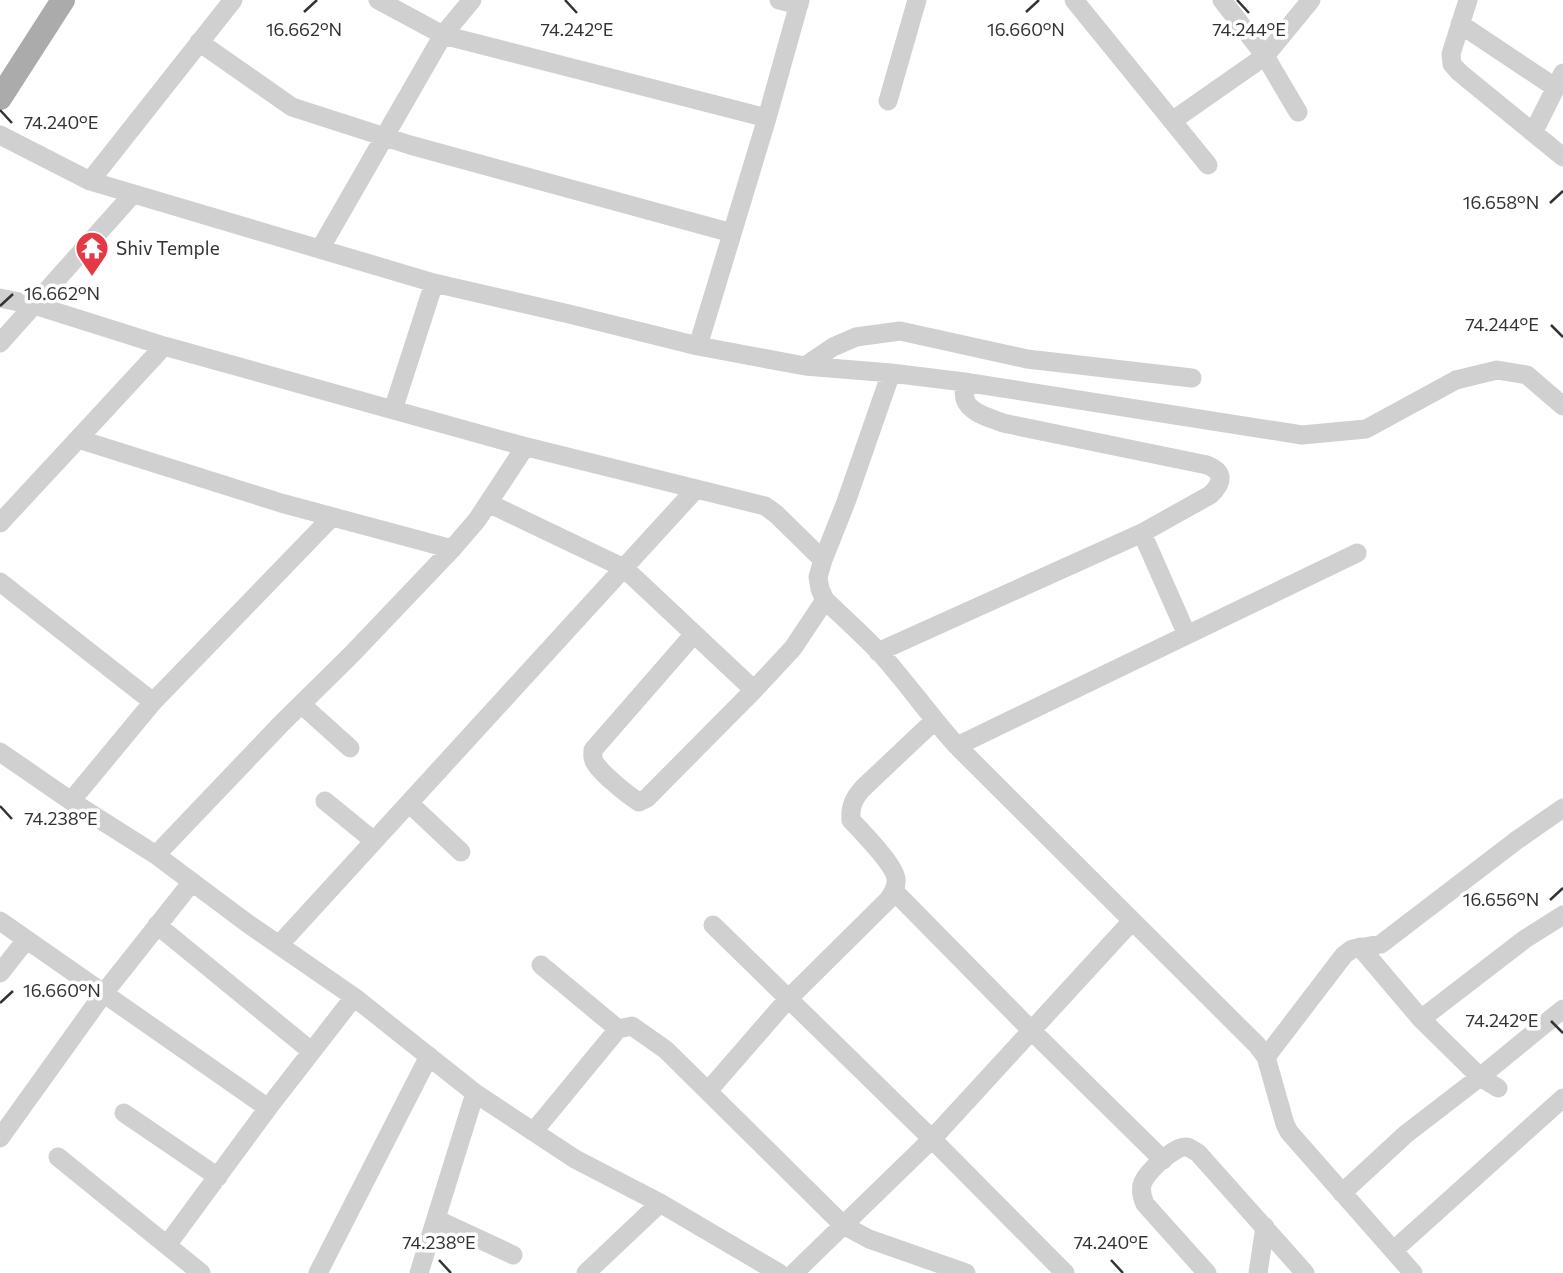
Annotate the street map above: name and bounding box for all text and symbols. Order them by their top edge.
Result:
text: 16.662°N [266,18,342,40]
text: 74.242°E [541,18,613,40]
text: 16.660°N [987,18,1065,40]
text: 74.244°E [1212,18,1286,40]
text: 74.240°E [24,111,98,133]
text: 16.658°N [1463,191,1539,213]
temple icon: Shiv Temple [73,229,111,278]
place label: Shiv Temple [116,236,220,259]
text: 16.662°N [24,282,100,304]
text: 74.244°E [1465,313,1539,335]
text: 74.238°E [24,807,98,829]
text: 16.656°N [1463,888,1539,910]
text: 16.660°N [23,979,101,1001]
text: 74.242°E [1466,1009,1538,1031]
text: 74.238°E [402,1231,476,1253]
text: 74.240°E [1074,1231,1148,1253]

